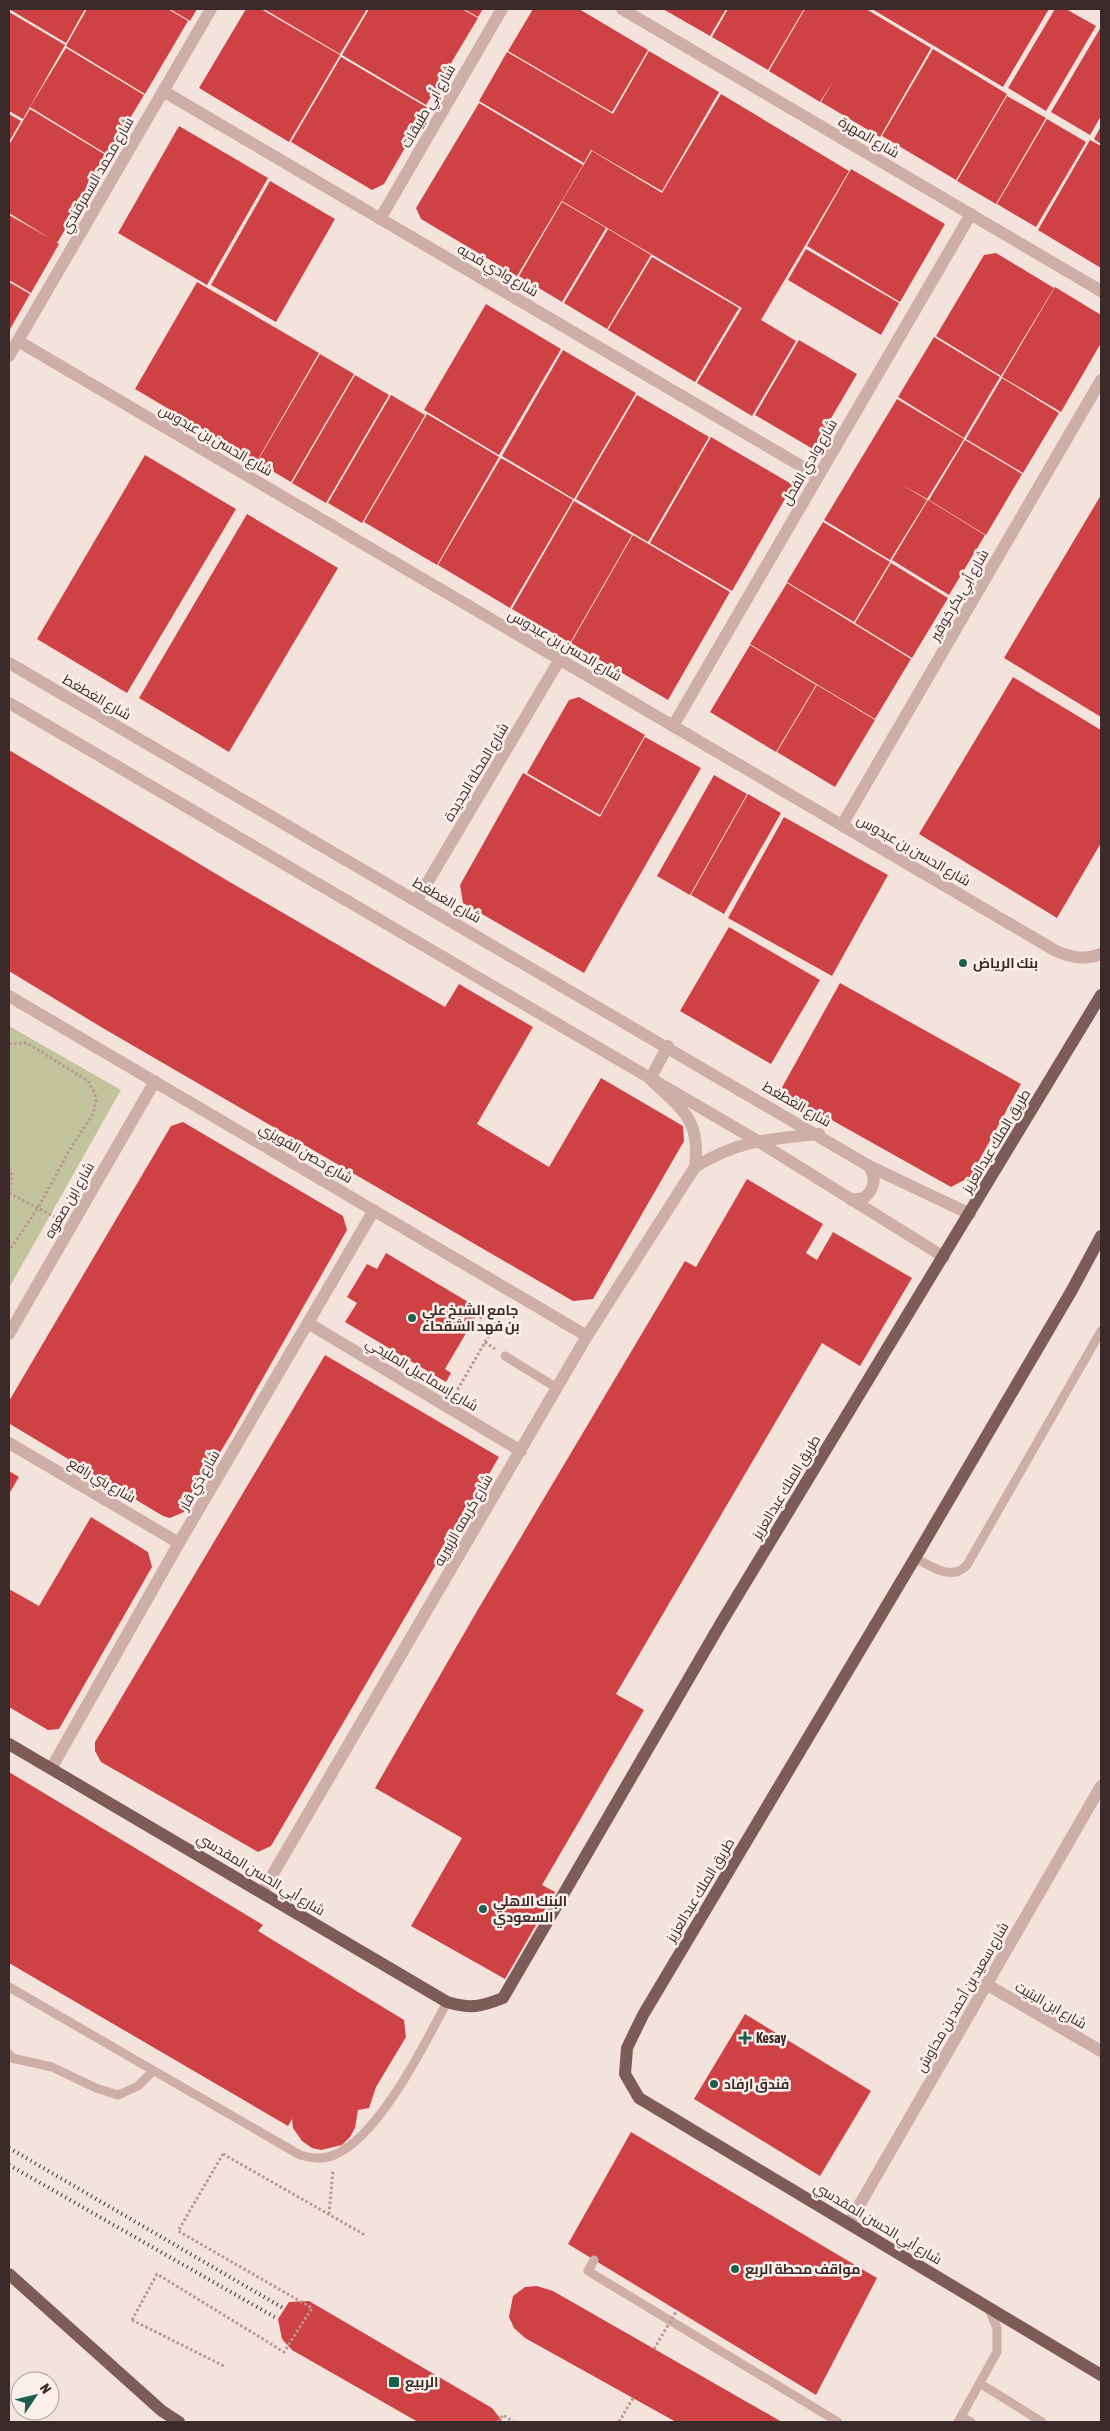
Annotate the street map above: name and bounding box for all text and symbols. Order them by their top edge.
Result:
street label: شارع أبي طبيقات [397,61,462,153]
street label: شارع المهرة [835,113,902,162]
street label: شارع محمد السمرقندي [57,114,140,238]
street label: شارع وادي فحيه [453,240,541,303]
street label: شارع الحسن بن عبدوس [156,401,276,480]
street label: شارع وادي الفحل [778,416,844,510]
street label: شارع أبي بكر خوقير [925,546,995,646]
street label: شارع الحسن بن عبدوس [505,606,625,685]
street label: شارع الغطغط [60,671,134,724]
street label: شارع المحلة الجديدة [440,720,513,825]
street label: شارع الحسن بن عبدوس [854,811,974,890]
street label: شارع الغطغط [410,874,484,927]
place label: بنك الرياض [973,955,1038,972]
marker: بنك الرياض [957,957,969,969]
street label: شارع الغطغط [760,1078,834,1131]
street label: طريق الملك عبدالعزيز [958,1086,1034,1197]
street label: شارع حصن الفويزي [254,1120,356,1190]
street label: شارع ابن صعوه [41,1159,98,1241]
place label: جامع الشيخ علي بن فهد الشقحاء [422,1302,520,1335]
marker: جامع الشيخ علي بن فهد الشقحاء [406,1312,418,1324]
street label: شارع إسماعيل المليحي [361,1334,481,1417]
street label: طريق الملك عبدالعزيز [748,1432,824,1543]
street label: شارع ذي قار [175,1447,226,1516]
street label: شارع بني رافع [64,1454,138,1509]
street label: شارع كريمه الزبيريه [430,1471,497,1569]
street label: شارع أبي الحسن المقدسي [192,1829,328,1922]
street label: طريق الملك عبدالعزيز [662,1835,738,1946]
place label: البنك الاهلي السعودي [493,1893,567,1928]
marker: البنك الاهلي السعودي [477,1903,489,1915]
street label: شارع سعيد بن أحمد بن محاوش [912,1919,1012,2075]
street label: شارع ابن البتيت [1012,1978,1089,2033]
place label: Kesay [756,2030,786,2046]
marker: Kesay [738,2031,752,2045]
place label: فندق ارفاد [724,2076,789,2093]
marker: فندق ارفاد [708,2078,720,2090]
street label: شارع أبي الحسن المقدسي [809,2178,945,2271]
place label: مواقف محطة الربع [745,2261,860,2279]
marker: مواقف محطة الربع [729,2263,741,2275]
north arrow [10,2371,60,2421]
place label: الربيع [405,2374,438,2392]
marker: الربيع [387,2375,401,2389]
text: N [37,2381,55,2397]

